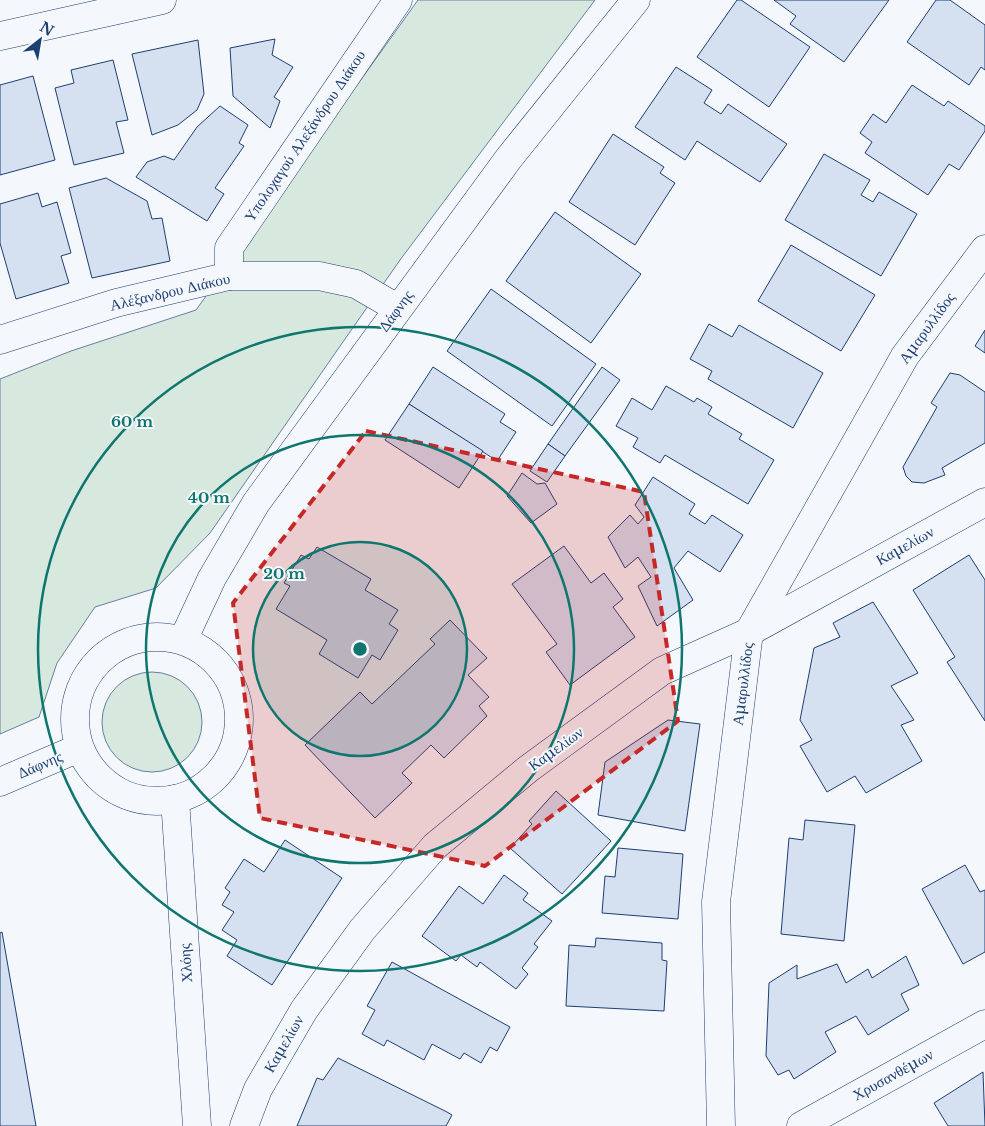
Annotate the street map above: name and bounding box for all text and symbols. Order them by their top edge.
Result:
north arrow [15,15,65,65]
text: N [36,18,57,40]
street label: Υπολοχαγού Αλεξάνδρου Διάκου [240,46,369,225]
street label: Αλέξανδρου Διάκου [108,268,232,315]
street label: Δάφνης [374,286,417,335]
street label: Αμαρυλλίδος [894,288,959,367]
text: 60 m [111,412,153,431]
text: 40 m [188,488,230,507]
street label: Καμελίων [873,522,937,569]
text: 20 m [263,564,305,583]
centre of rings [351,640,369,658]
street label: Αμαρυλλίδος [728,641,757,727]
street label: Καμελίων [525,722,587,775]
street label: Δάφνης [15,747,65,782]
street label: Χλόης [175,943,196,983]
street label: Καμελίων [260,1011,308,1076]
street label: Χρυσανθέμων [849,1044,937,1105]

